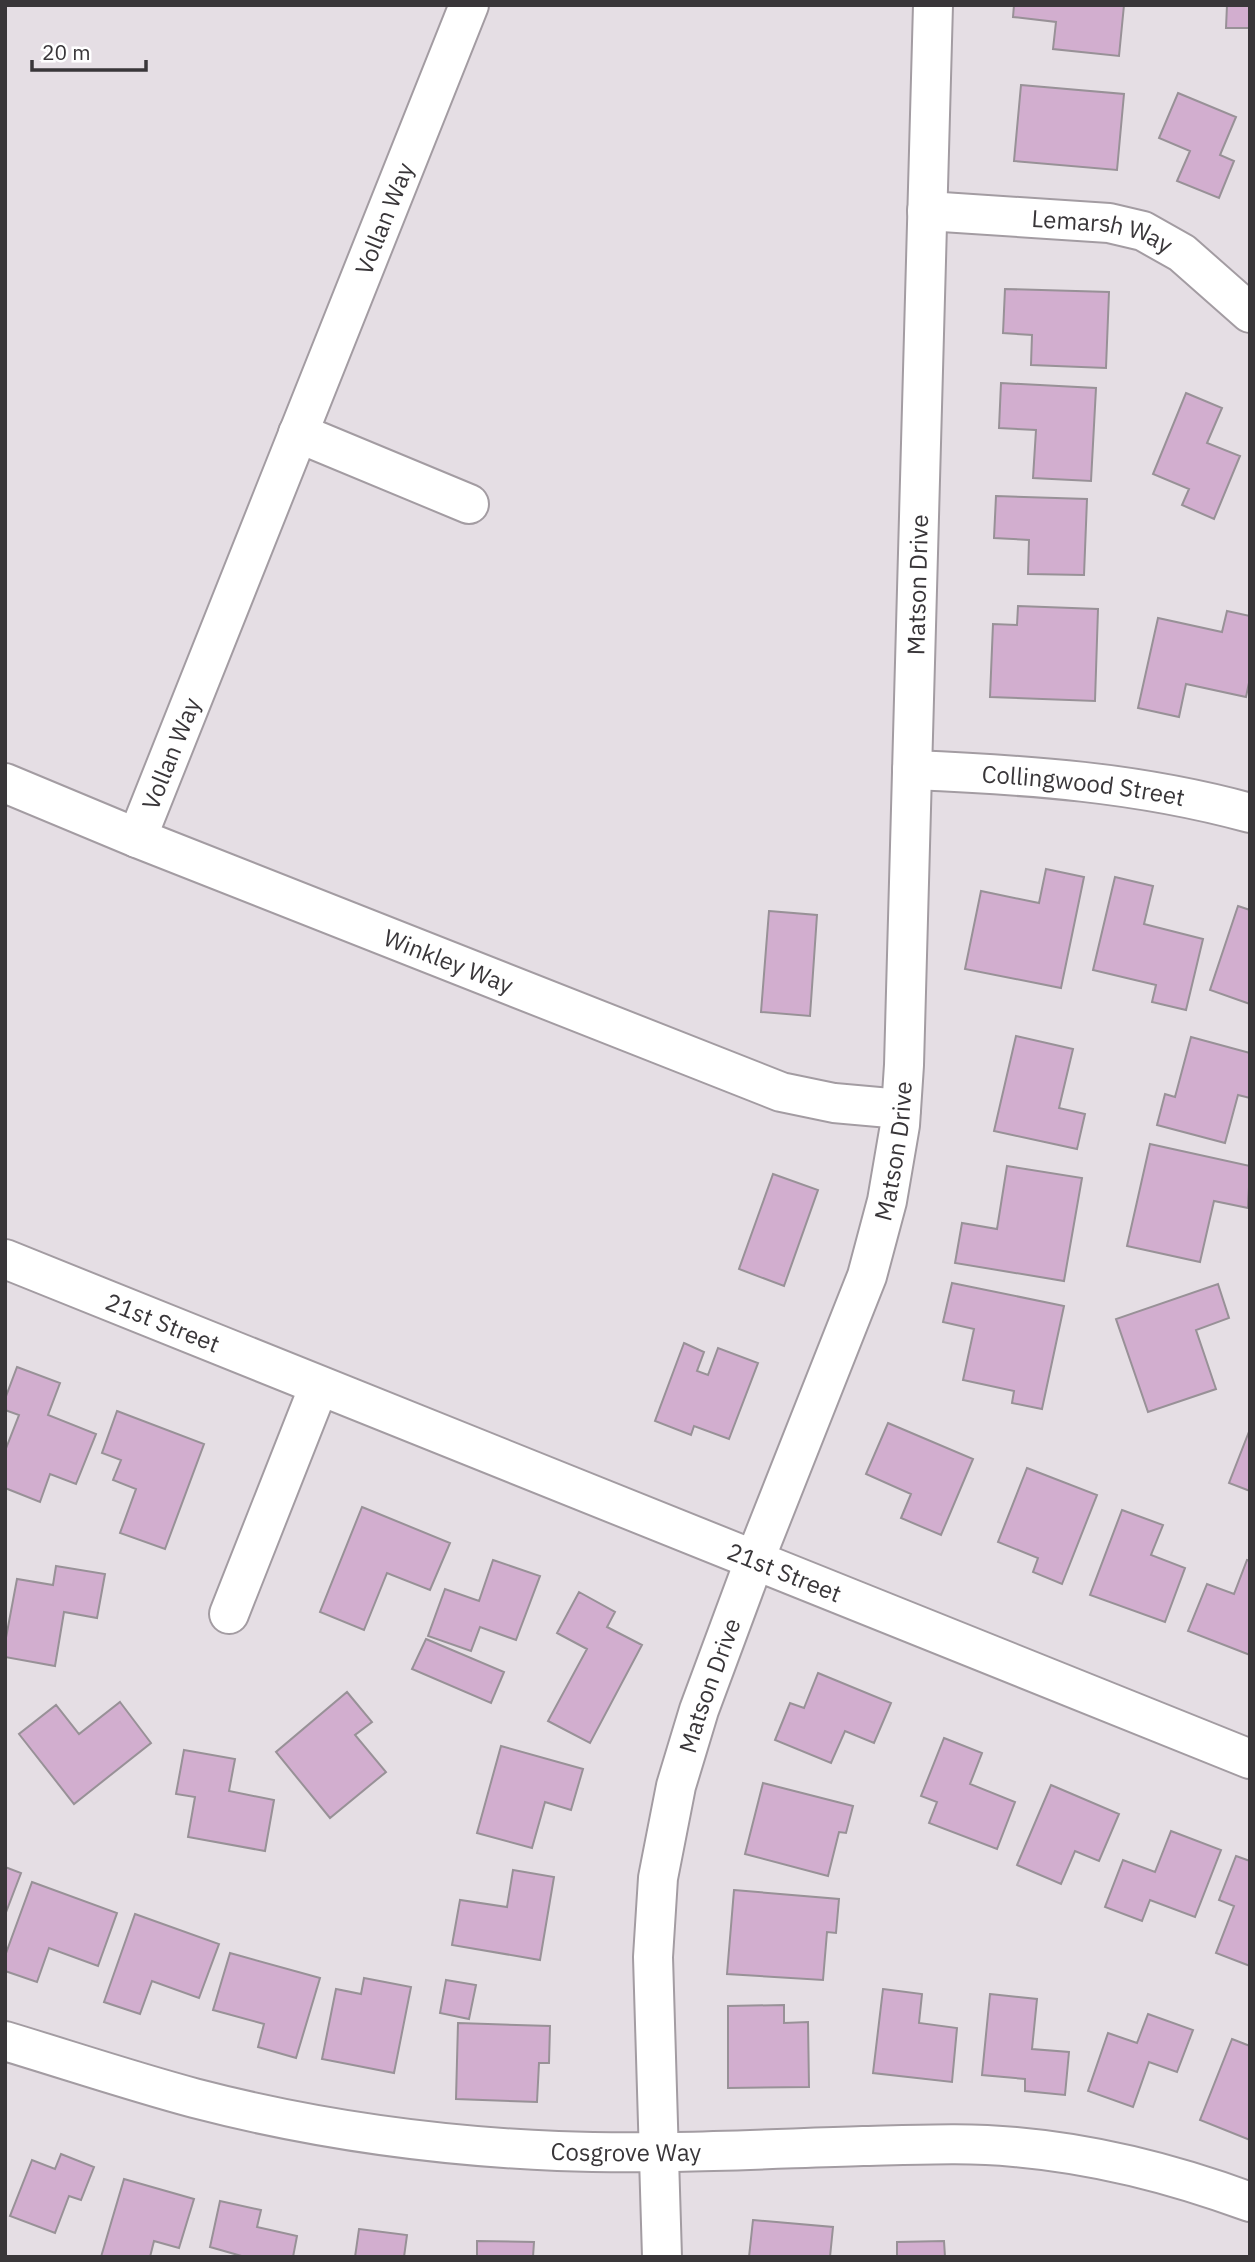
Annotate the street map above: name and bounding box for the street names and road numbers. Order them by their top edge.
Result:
street label: Vollan Way [347,158,421,279]
street label: Lemarsh Way [1031,202,1179,261]
street label: Matson Drive [899,514,935,656]
street label: Vollan Way [134,693,207,814]
street label: Collingwood Street [981,757,1188,813]
street label: Winkley Way [379,921,518,1001]
street label: Matson Drive [866,1080,919,1224]
street label: 21st Street [101,1285,225,1360]
street label: 21st Street [723,1535,846,1609]
street label: Matson Drive [671,1613,748,1757]
street label: Cosgrove Way [550,2135,702,2168]

